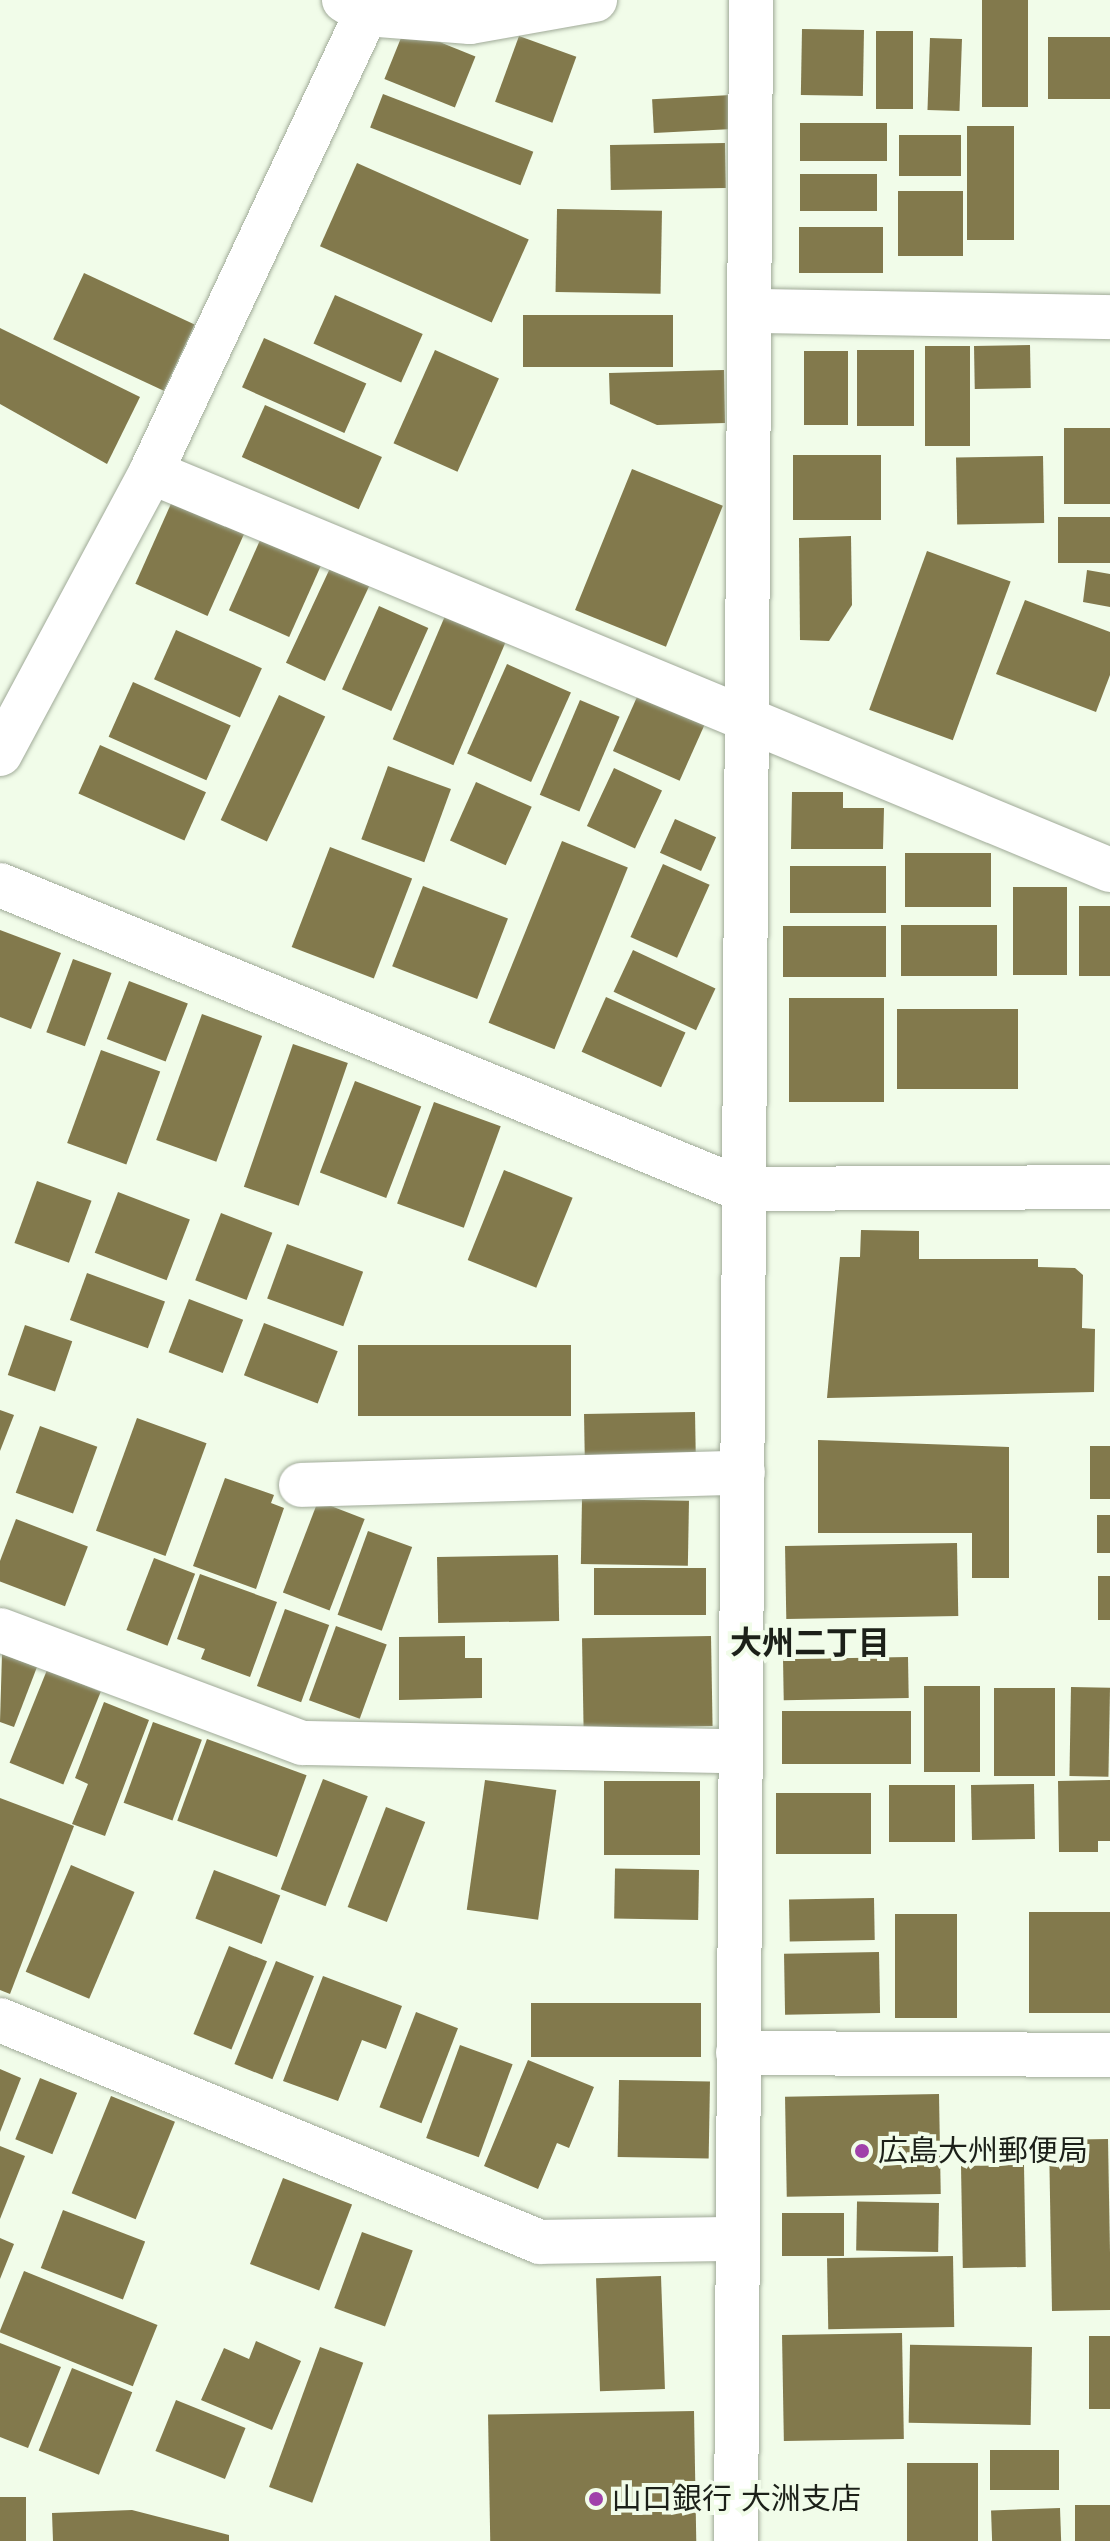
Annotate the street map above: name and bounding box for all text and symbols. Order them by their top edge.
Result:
district label: 大州二丁目 [730,1624,890,1662]
place label: 広島大州郵便局 [878,2133,1088,2169]
marker: 広島大州郵便局 [853,2142,871,2160]
place label: 山口銀行 大洲支店 [612,2481,861,2517]
marker: 山口銀行 大洲支店 [587,2490,605,2508]

